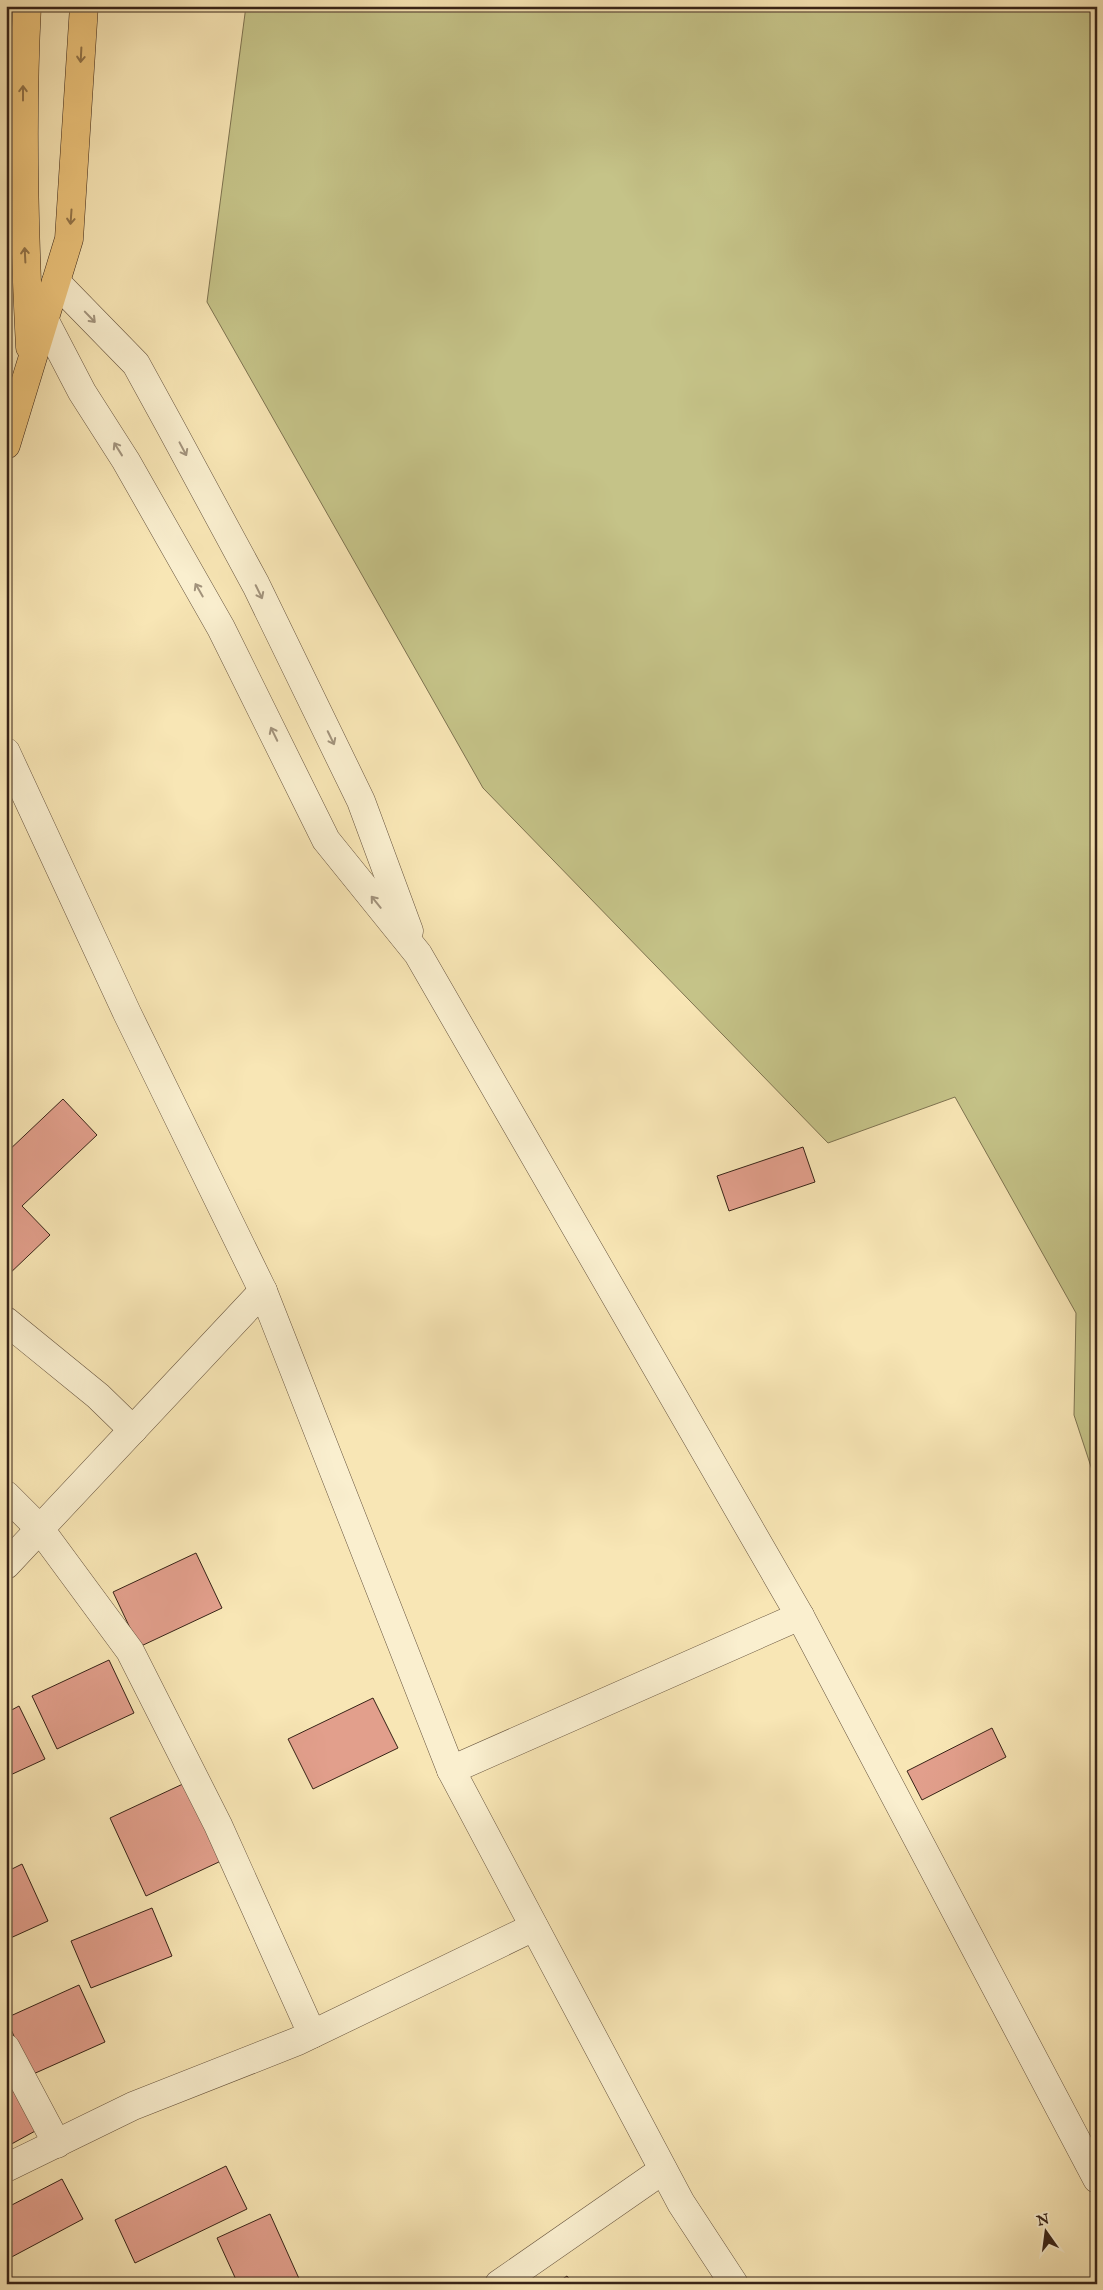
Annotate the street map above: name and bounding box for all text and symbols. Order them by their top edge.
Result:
one-way arrow [77,47,86,63]
one-way arrow [18,85,28,101]
one-way arrow [66,209,75,225]
one-way arrow [20,247,29,263]
one-way arrow [84,311,96,323]
one-way arrow [178,442,188,456]
one-way arrow [113,443,123,457]
one-way arrow [194,583,203,598]
one-way arrow [255,585,265,600]
one-way arrow [269,727,279,742]
one-way arrow [326,731,336,746]
one-way arrow [371,896,382,909]
north arrow [1020,2208,1070,2258]
text: N [1034,2210,1051,2231]

